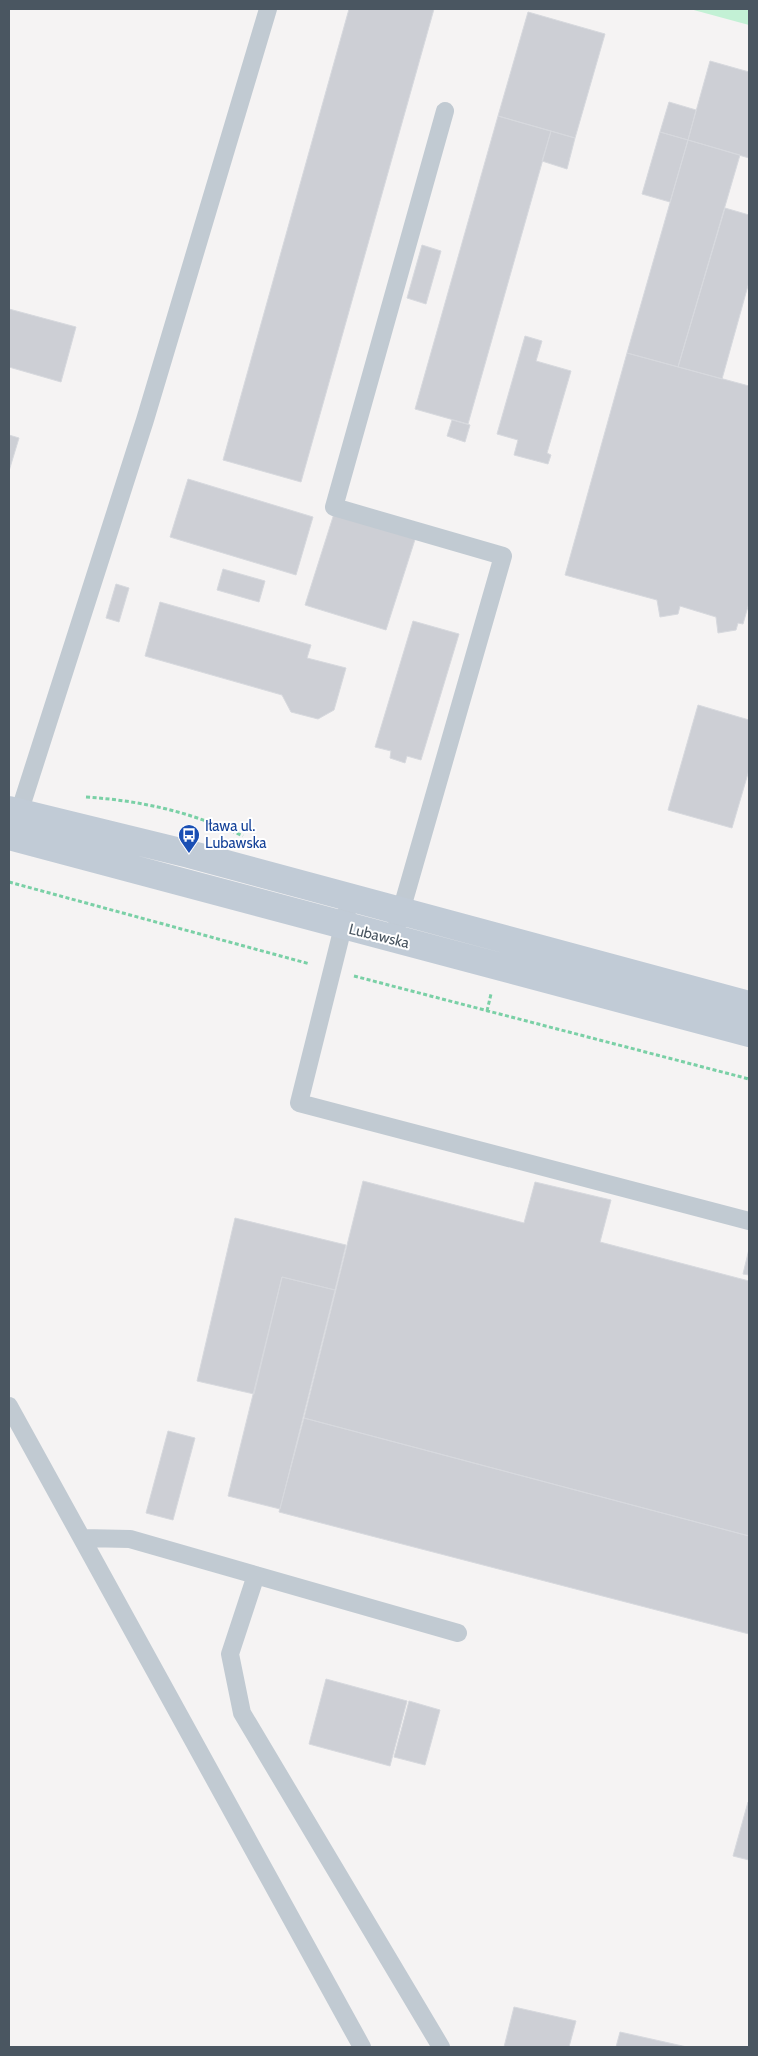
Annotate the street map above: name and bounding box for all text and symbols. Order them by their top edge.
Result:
place label: Iława ul. Lubawska [205,817,267,852]
bus stop icon: Iława ul. Lubawska [177,823,201,854]
street label: Lubawska [347,920,412,952]

